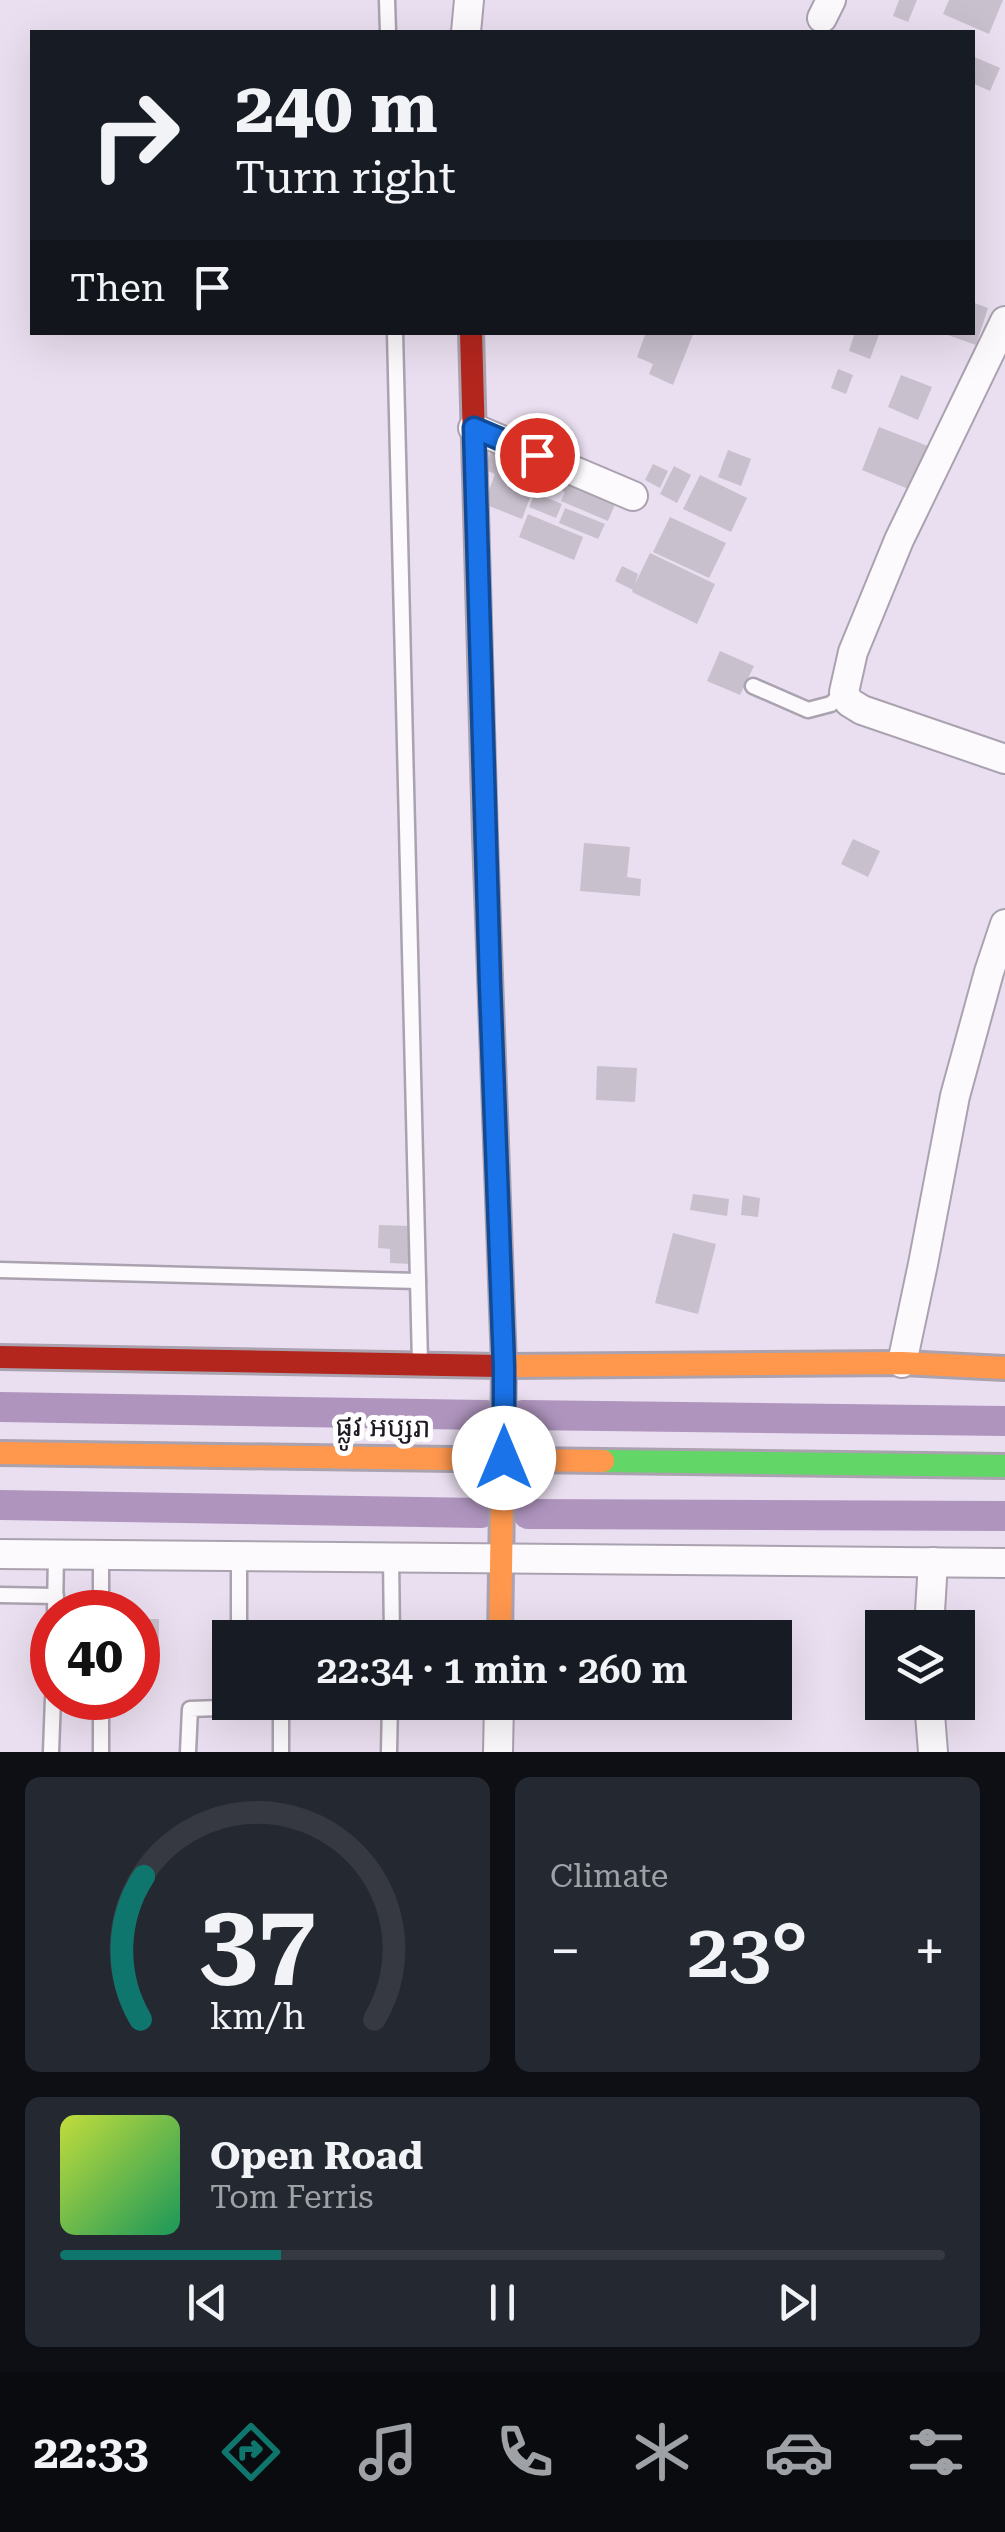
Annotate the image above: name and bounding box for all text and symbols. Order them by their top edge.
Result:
text: 240 m [235,67,438,149]
icon: right [70,70,200,200]
text: Turn right [235,151,456,204]
icon: arrive [185,260,240,315]
text: Then [70,266,165,310]
pin [495,413,580,498]
icon: arrive [510,428,565,483]
position arrow [452,1406,556,1510]
street label: ផ្លូវ អប្សរា [335,1410,431,1453]
speed limit sign: 40 [30,1590,160,1720]
map controls [865,1610,975,1720]
button: layers [865,1610,975,1720]
text: 22:34 · 1 min · 260 m [317,1648,688,1692]
text: Climate [550,1857,668,1895]
text: 37 [199,1881,316,2002]
text: 23° [687,1907,808,1995]
text: − [550,1919,581,1983]
text: + [914,1919,945,1983]
text: km/h [210,1996,305,2038]
text: Open Road [210,2134,423,2178]
text: Tom Ferris [210,2178,373,2216]
icon: previous [180,2275,235,2330]
icon: pause [475,2275,530,2330]
icon: next [770,2275,825,2330]
icon: directions [216,2417,286,2487]
icon: music [353,2417,423,2487]
icon: phone [490,2417,560,2487]
icon: climate [627,2417,697,2487]
icon: car [764,2417,834,2487]
icon: filters [901,2417,971,2487]
text: 22:33 [34,2426,148,2479]

